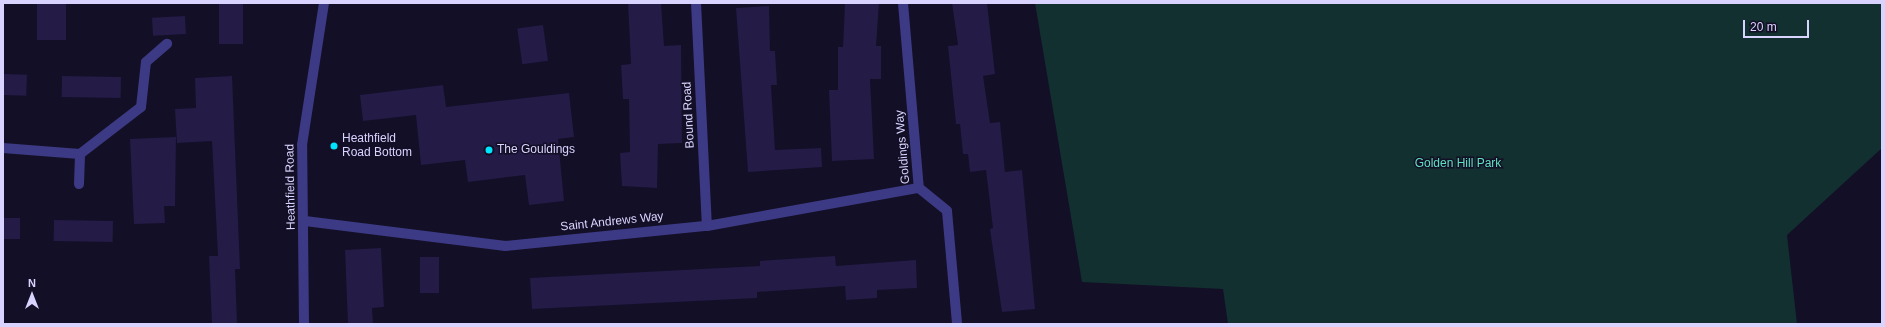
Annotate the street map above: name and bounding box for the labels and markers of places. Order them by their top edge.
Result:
place label: Heathfield Road Bottom [342,132,412,160]
marker: Heathfield Road Bottom [329,141,339,151]
place label: The Gouldings [497,143,575,157]
marker: The Gouldings [484,145,494,155]

